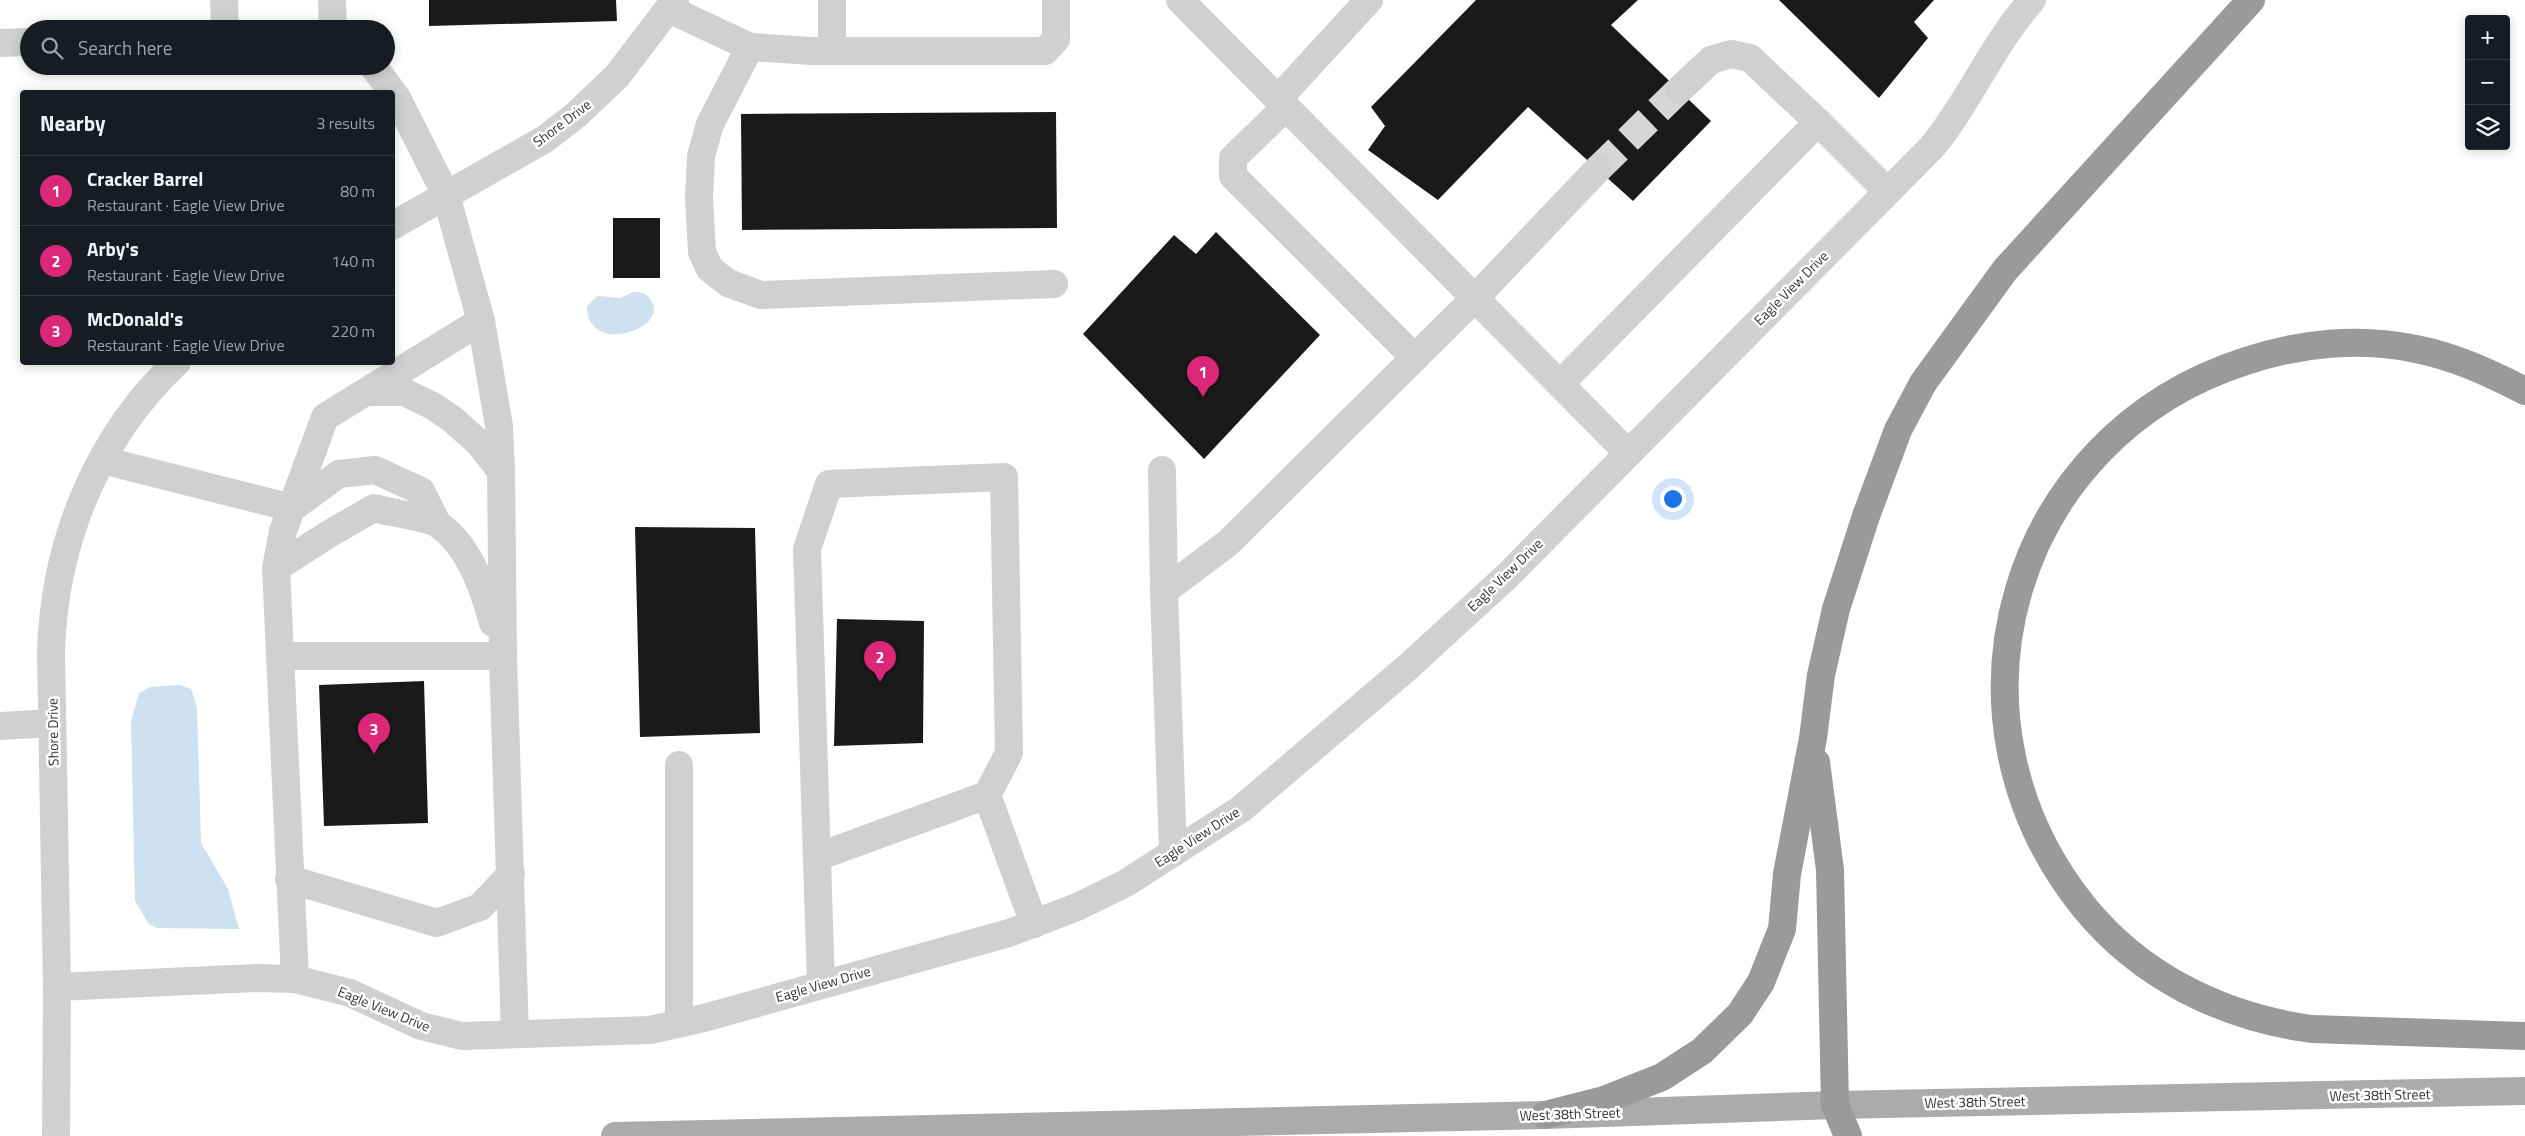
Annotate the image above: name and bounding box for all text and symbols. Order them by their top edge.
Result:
map controls [2465,15,2510,150]
button: + [2465,15,2510,60]
search box [20,20,395,75]
text: Search here [78,33,172,62]
icon: search [38,34,66,62]
button: − [2465,60,2510,105]
street label: Shore Drive [528,94,595,151]
button: layers [2465,105,2510,150]
text: Nearby [40,107,105,139]
text: 3 results [316,111,375,135]
text: Cracker Barrel [87,164,203,193]
text: 1 [52,179,60,203]
text: 80 m [340,179,375,203]
text: Restaurant · Eagle View Drive [87,193,285,217]
text: Arby's [87,234,139,263]
street label: Eagle View Drive [1749,246,1833,330]
text: 2 [52,249,60,273]
text: 140 m [331,249,375,273]
text: Restaurant · Eagle View Drive [87,263,285,287]
text: McDonald's [87,304,183,333]
text: 3 [52,319,60,343]
text: 220 m [331,319,375,343]
text: Restaurant · Eagle View Drive [87,333,285,357]
pin: 1 [1187,356,1219,397]
your location [1660,486,1686,512]
street label: Eagle View Drive [1462,533,1547,616]
pin: 2 [864,641,896,682]
street label: Shore Drive [41,698,64,766]
pin: 3 [358,713,390,754]
street label: Eagle View Drive [1150,801,1244,872]
street label: Eagle View Drive [773,960,873,1007]
street label: Eagle View Drive [335,980,434,1037]
street label: West 38th Street [2329,1083,2431,1106]
street label: West 38th Street [1924,1090,2026,1113]
street label: West 38th Street [1519,1101,1621,1126]

